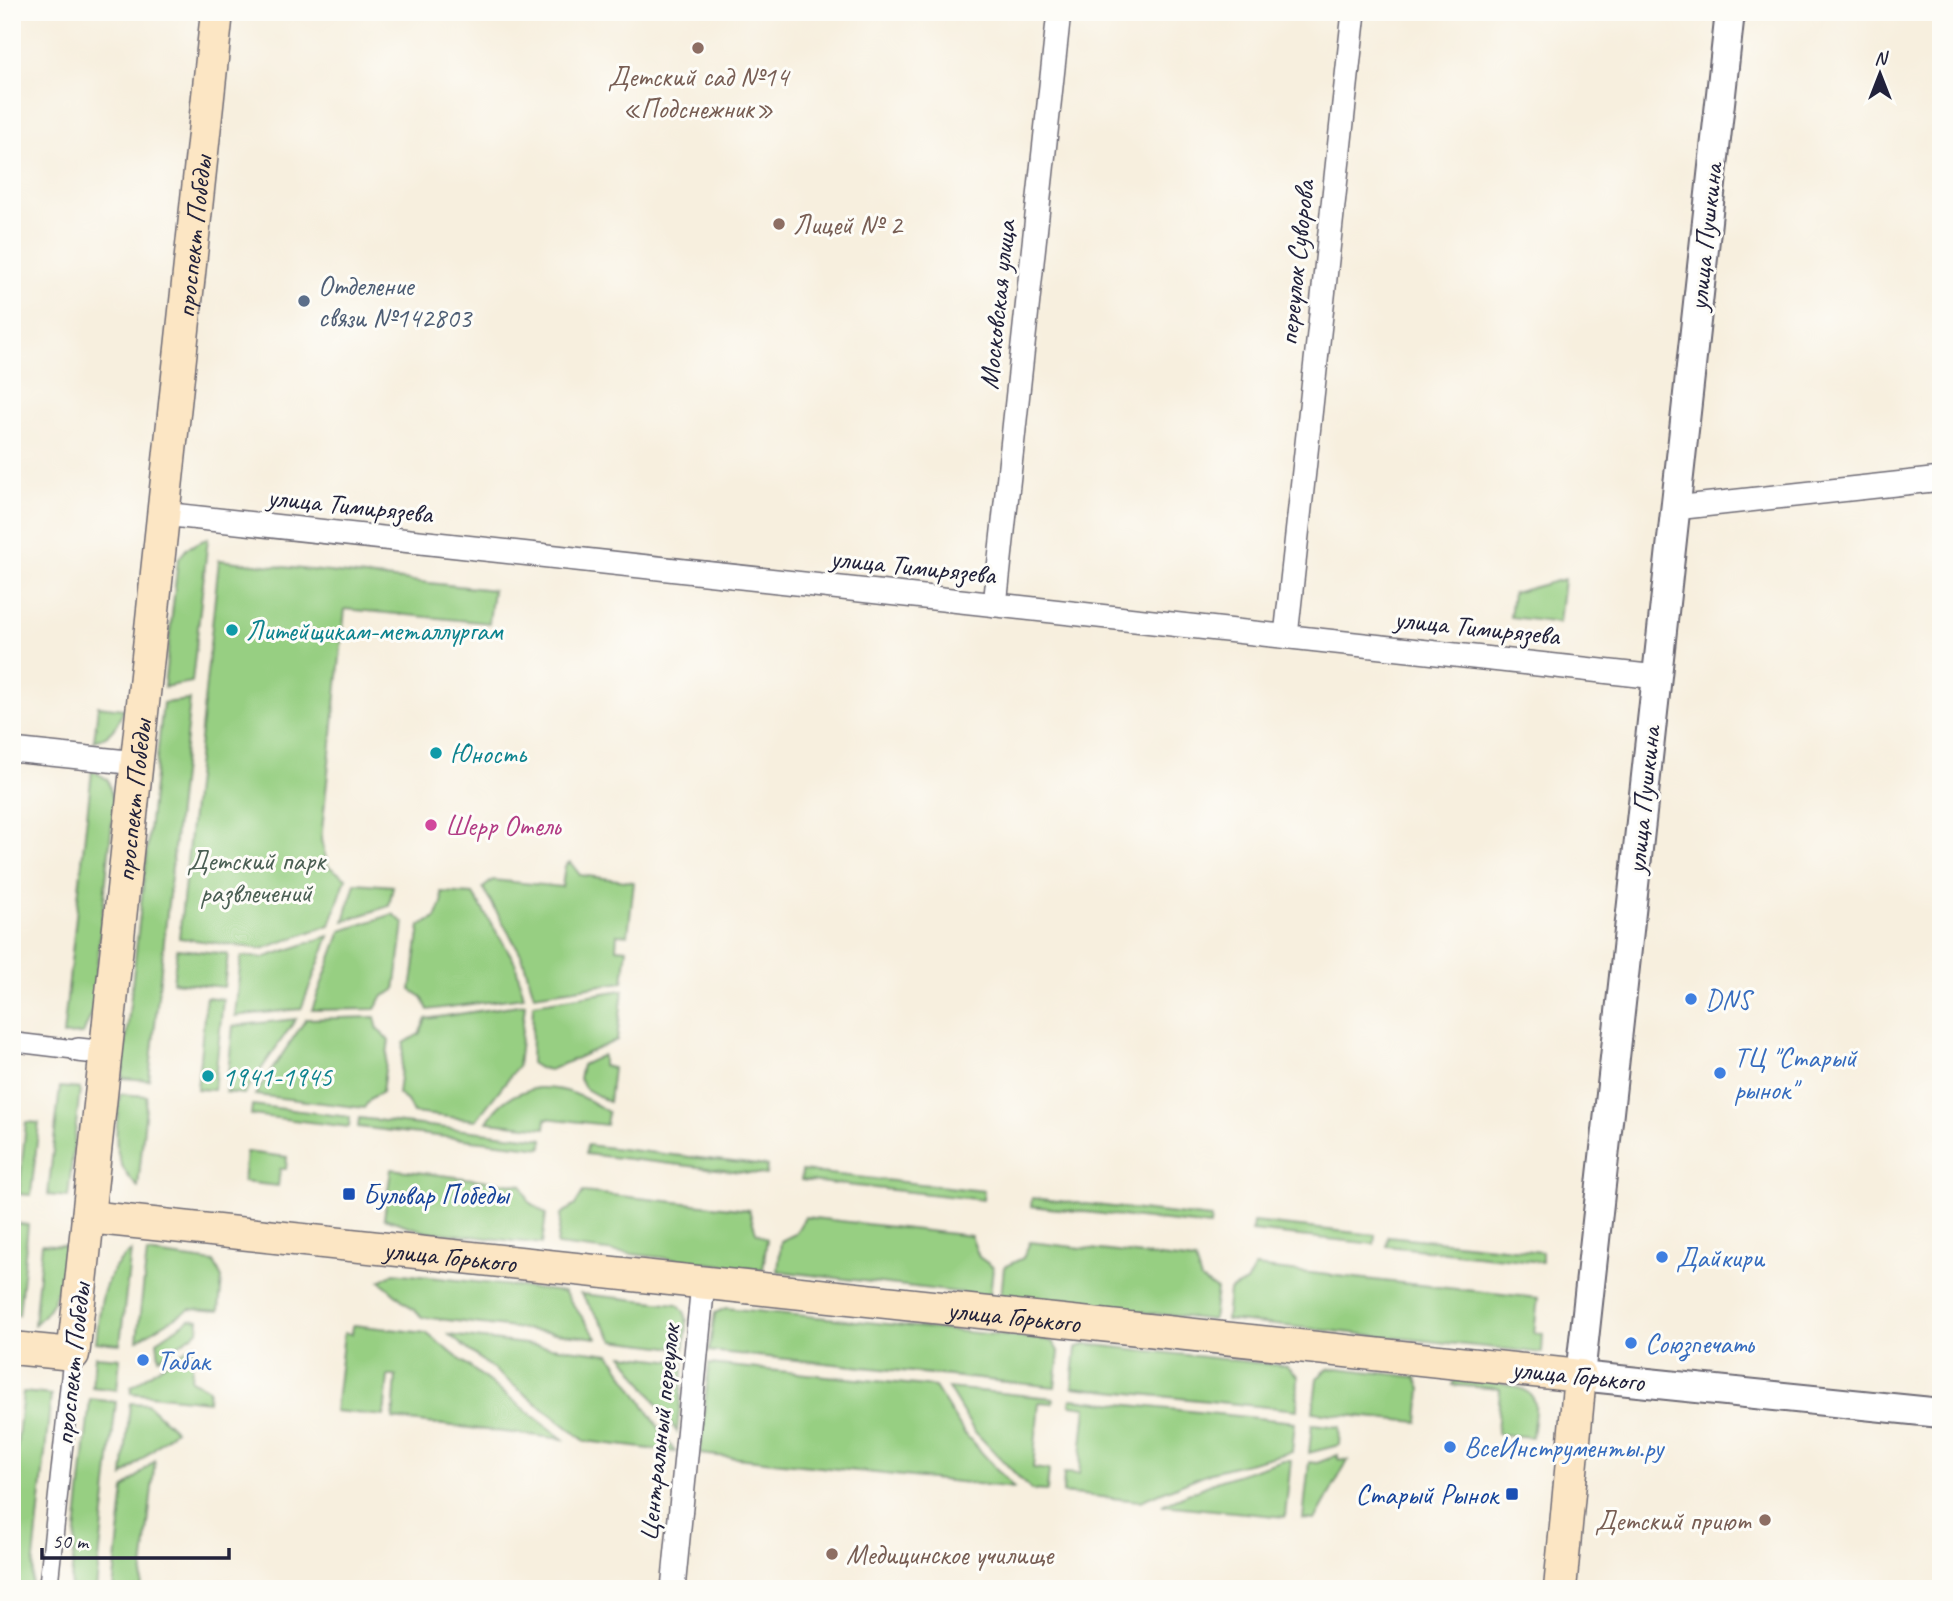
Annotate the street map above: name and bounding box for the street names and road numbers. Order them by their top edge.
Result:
street label: проспект Победы [167,152,219,320]
street label: улица Пушкина [1680,159,1730,314]
street label: переулок Суворова [1270,177,1322,347]
street label: Московская улица [971,217,1023,391]
street label: улица Тимирязева [264,479,436,531]
street label: улица Тимирязева [827,540,999,592]
street label: улица Тимирязева [1391,601,1563,653]
street label: проспект Победы [107,715,159,883]
street label: улица Пушкина [1618,722,1668,877]
street label: улица Горького [380,1231,520,1280]
street label: проспект Победы [46,1279,98,1447]
street label: улица Горького [944,1291,1084,1340]
street label: Центральный переулок [630,1320,688,1543]
street label: улица Горького [1508,1350,1648,1400]

